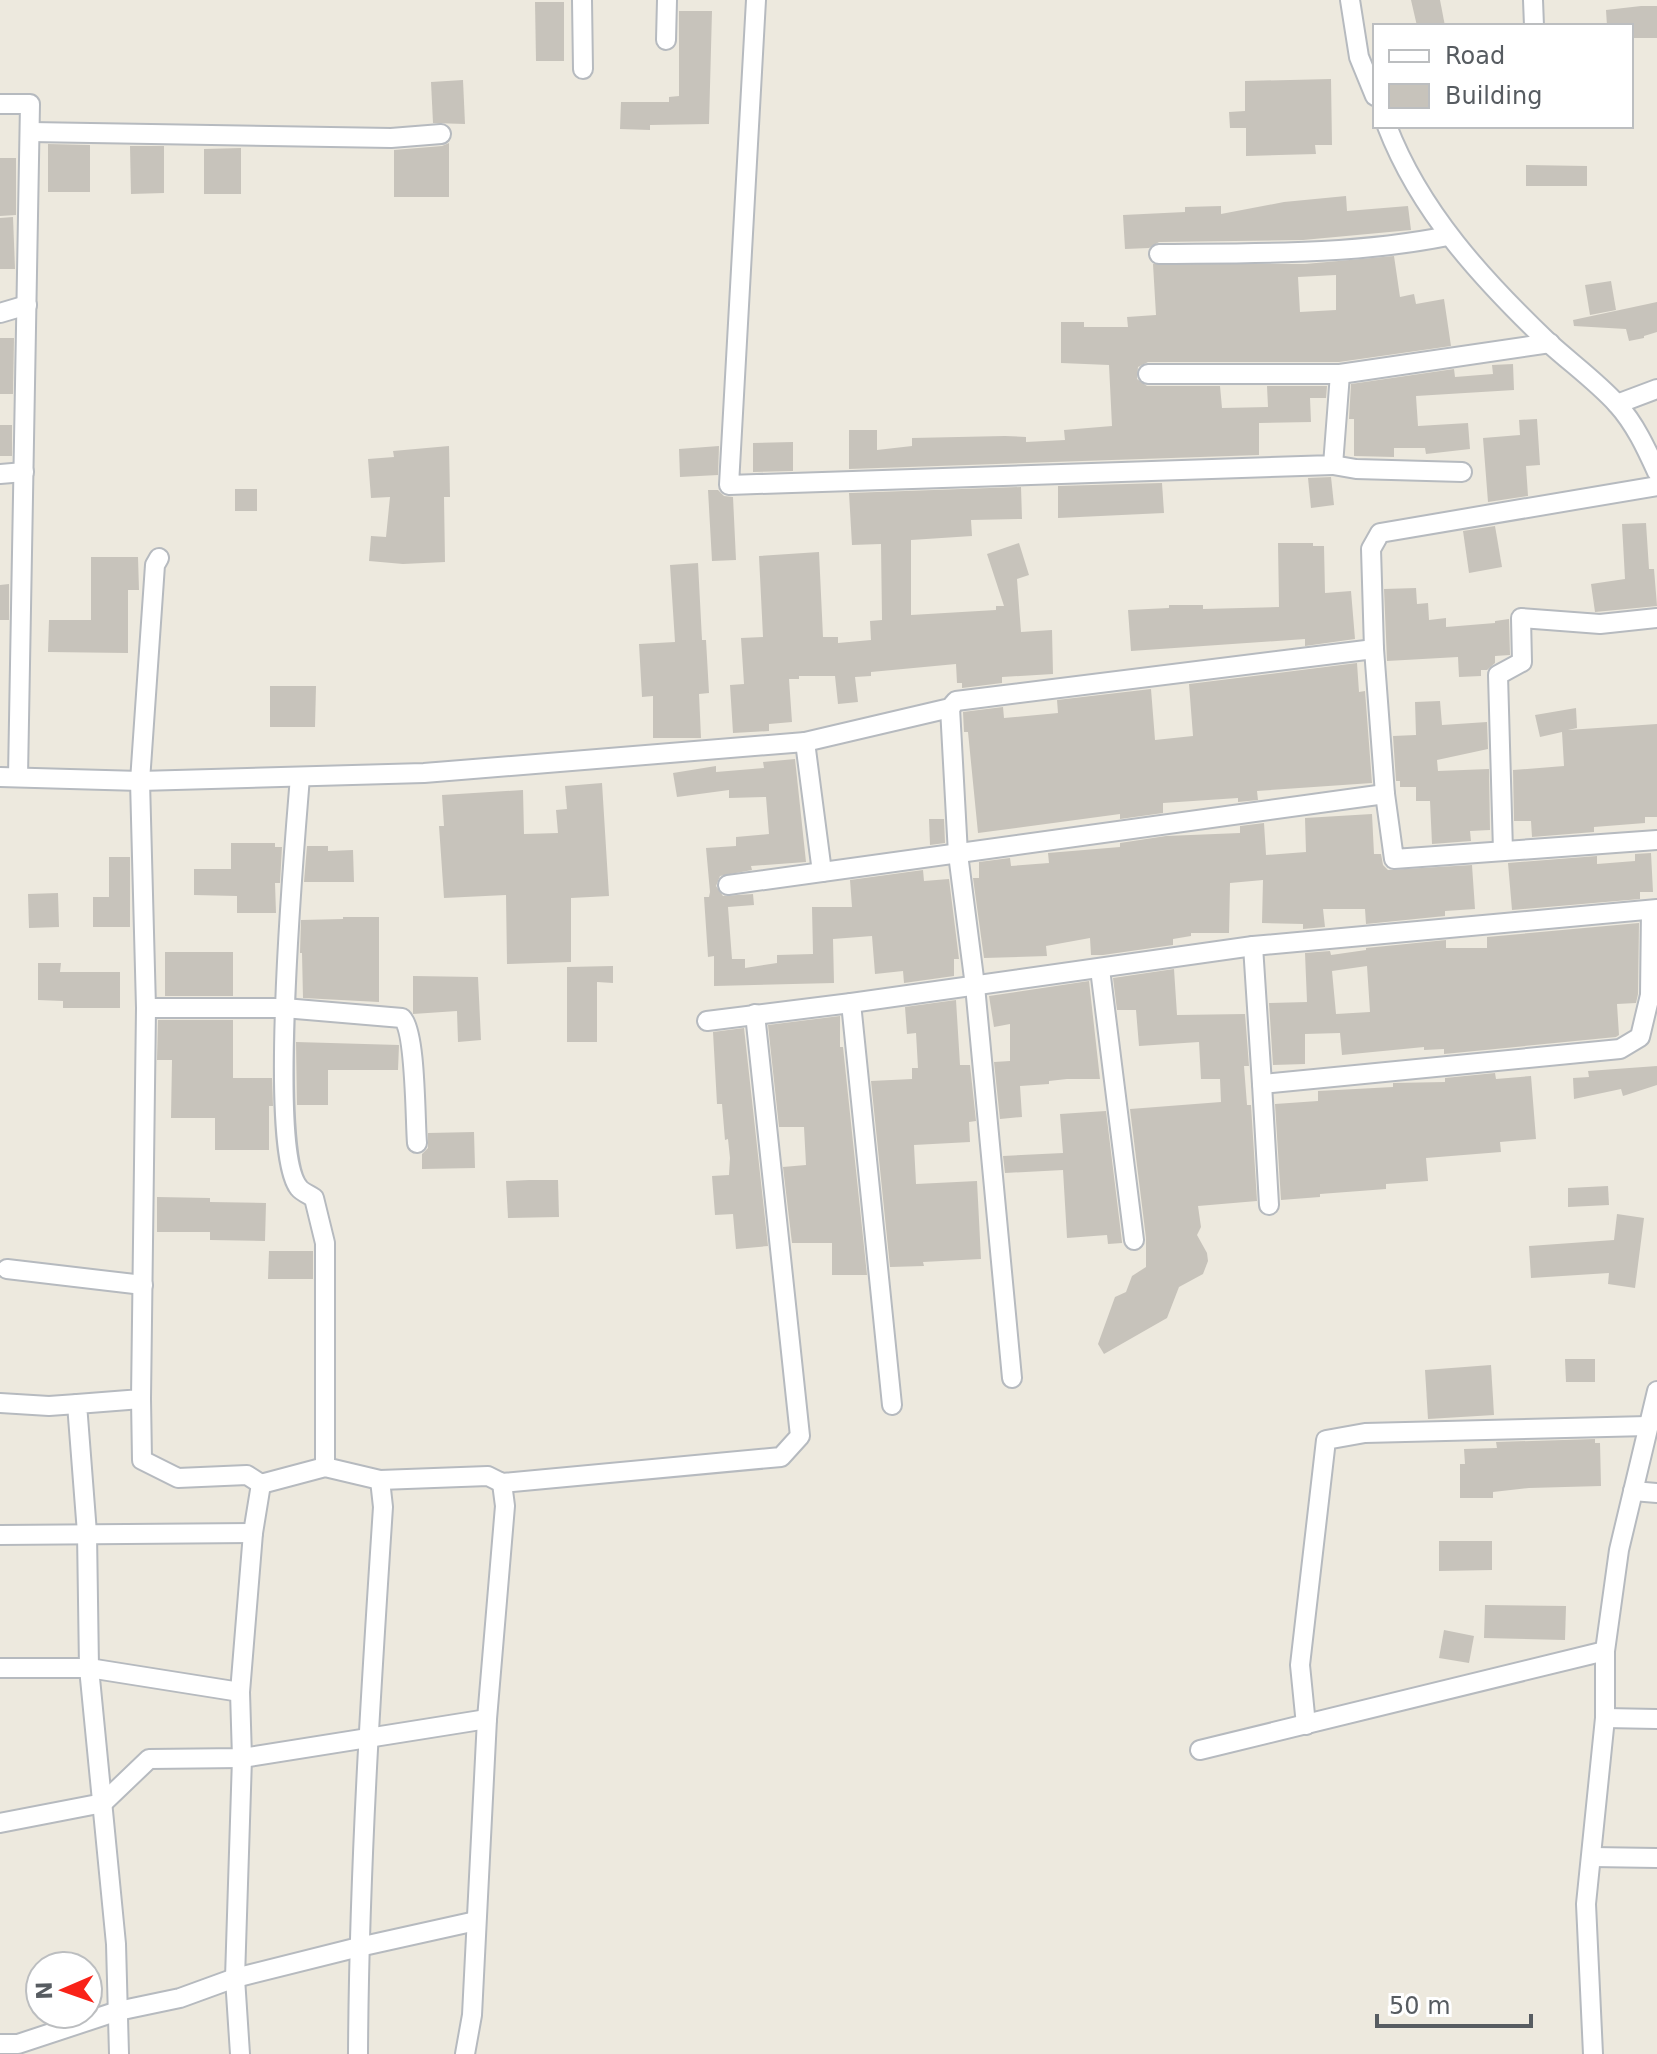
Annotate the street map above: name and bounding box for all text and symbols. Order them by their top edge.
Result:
legend [1373,24,1633,128]
text: Road [1445,42,1505,70]
text: Building [1445,82,1542,110]
north arrow [24,1950,104,2030]
scale bar [1377,1978,1531,2028]
text: N [32,1981,57,2000]
text: 50 m [1389,1992,1451,2020]

